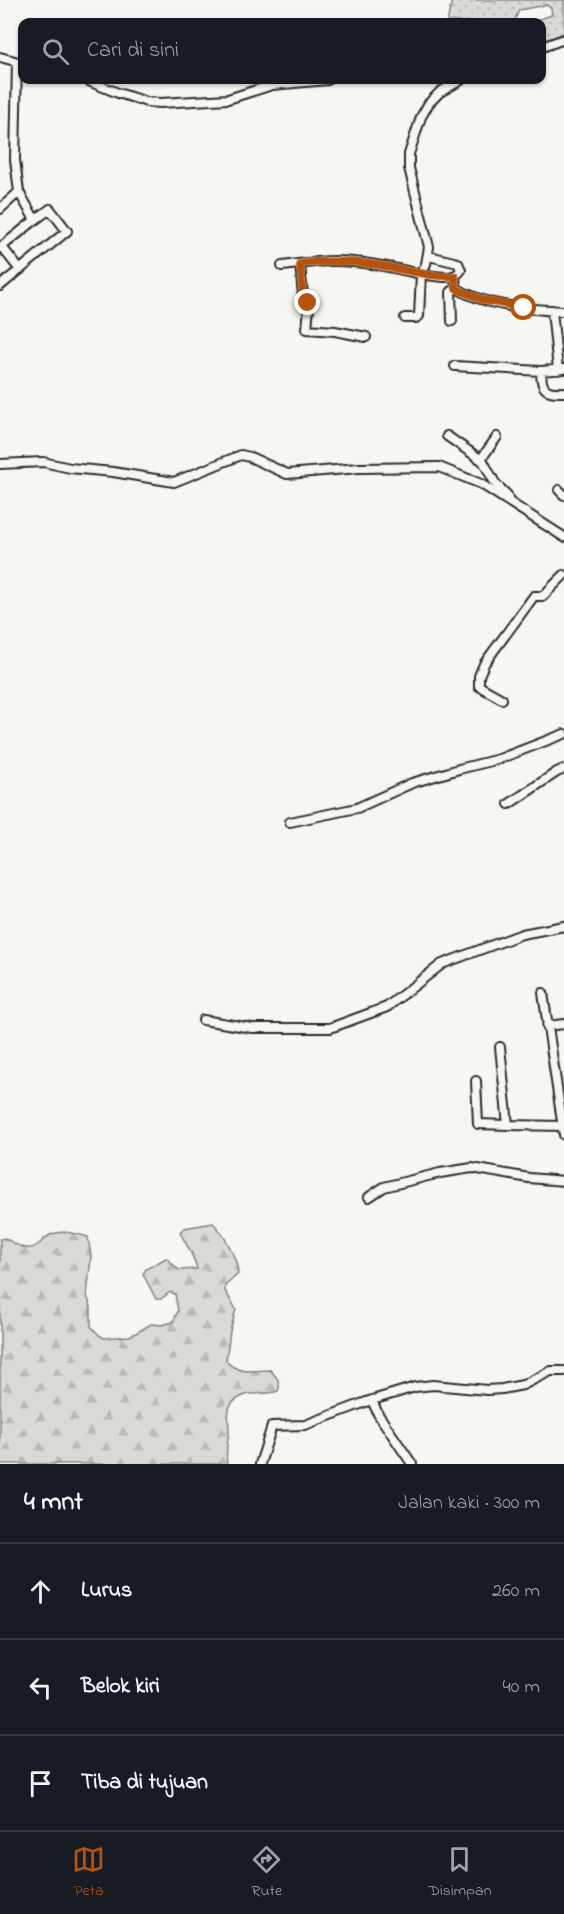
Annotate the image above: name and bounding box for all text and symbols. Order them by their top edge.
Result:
search box [18,18,546,84]
icon: search [39,35,72,68]
text: Cari di sini [87,35,179,67]
route end [294,289,320,315]
route start [510,294,536,320]
text: 4 mnt [24,1484,83,1522]
text: Jalan kaki · 300 m [398,1489,540,1518]
icon: ahead [24,1575,57,1608]
text: Lurus [81,1575,132,1607]
text: 260 m [492,1577,540,1606]
icon: left [24,1671,57,1704]
text: Belok kiri [81,1671,160,1703]
text: 40 m [503,1673,540,1702]
icon: arrive [24,1767,57,1800]
text: Tiba di tujuan [81,1767,208,1799]
tab: Peta [72,1843,105,1903]
tab: Rute [250,1843,283,1903]
tab: Disimpan [428,1843,492,1903]

